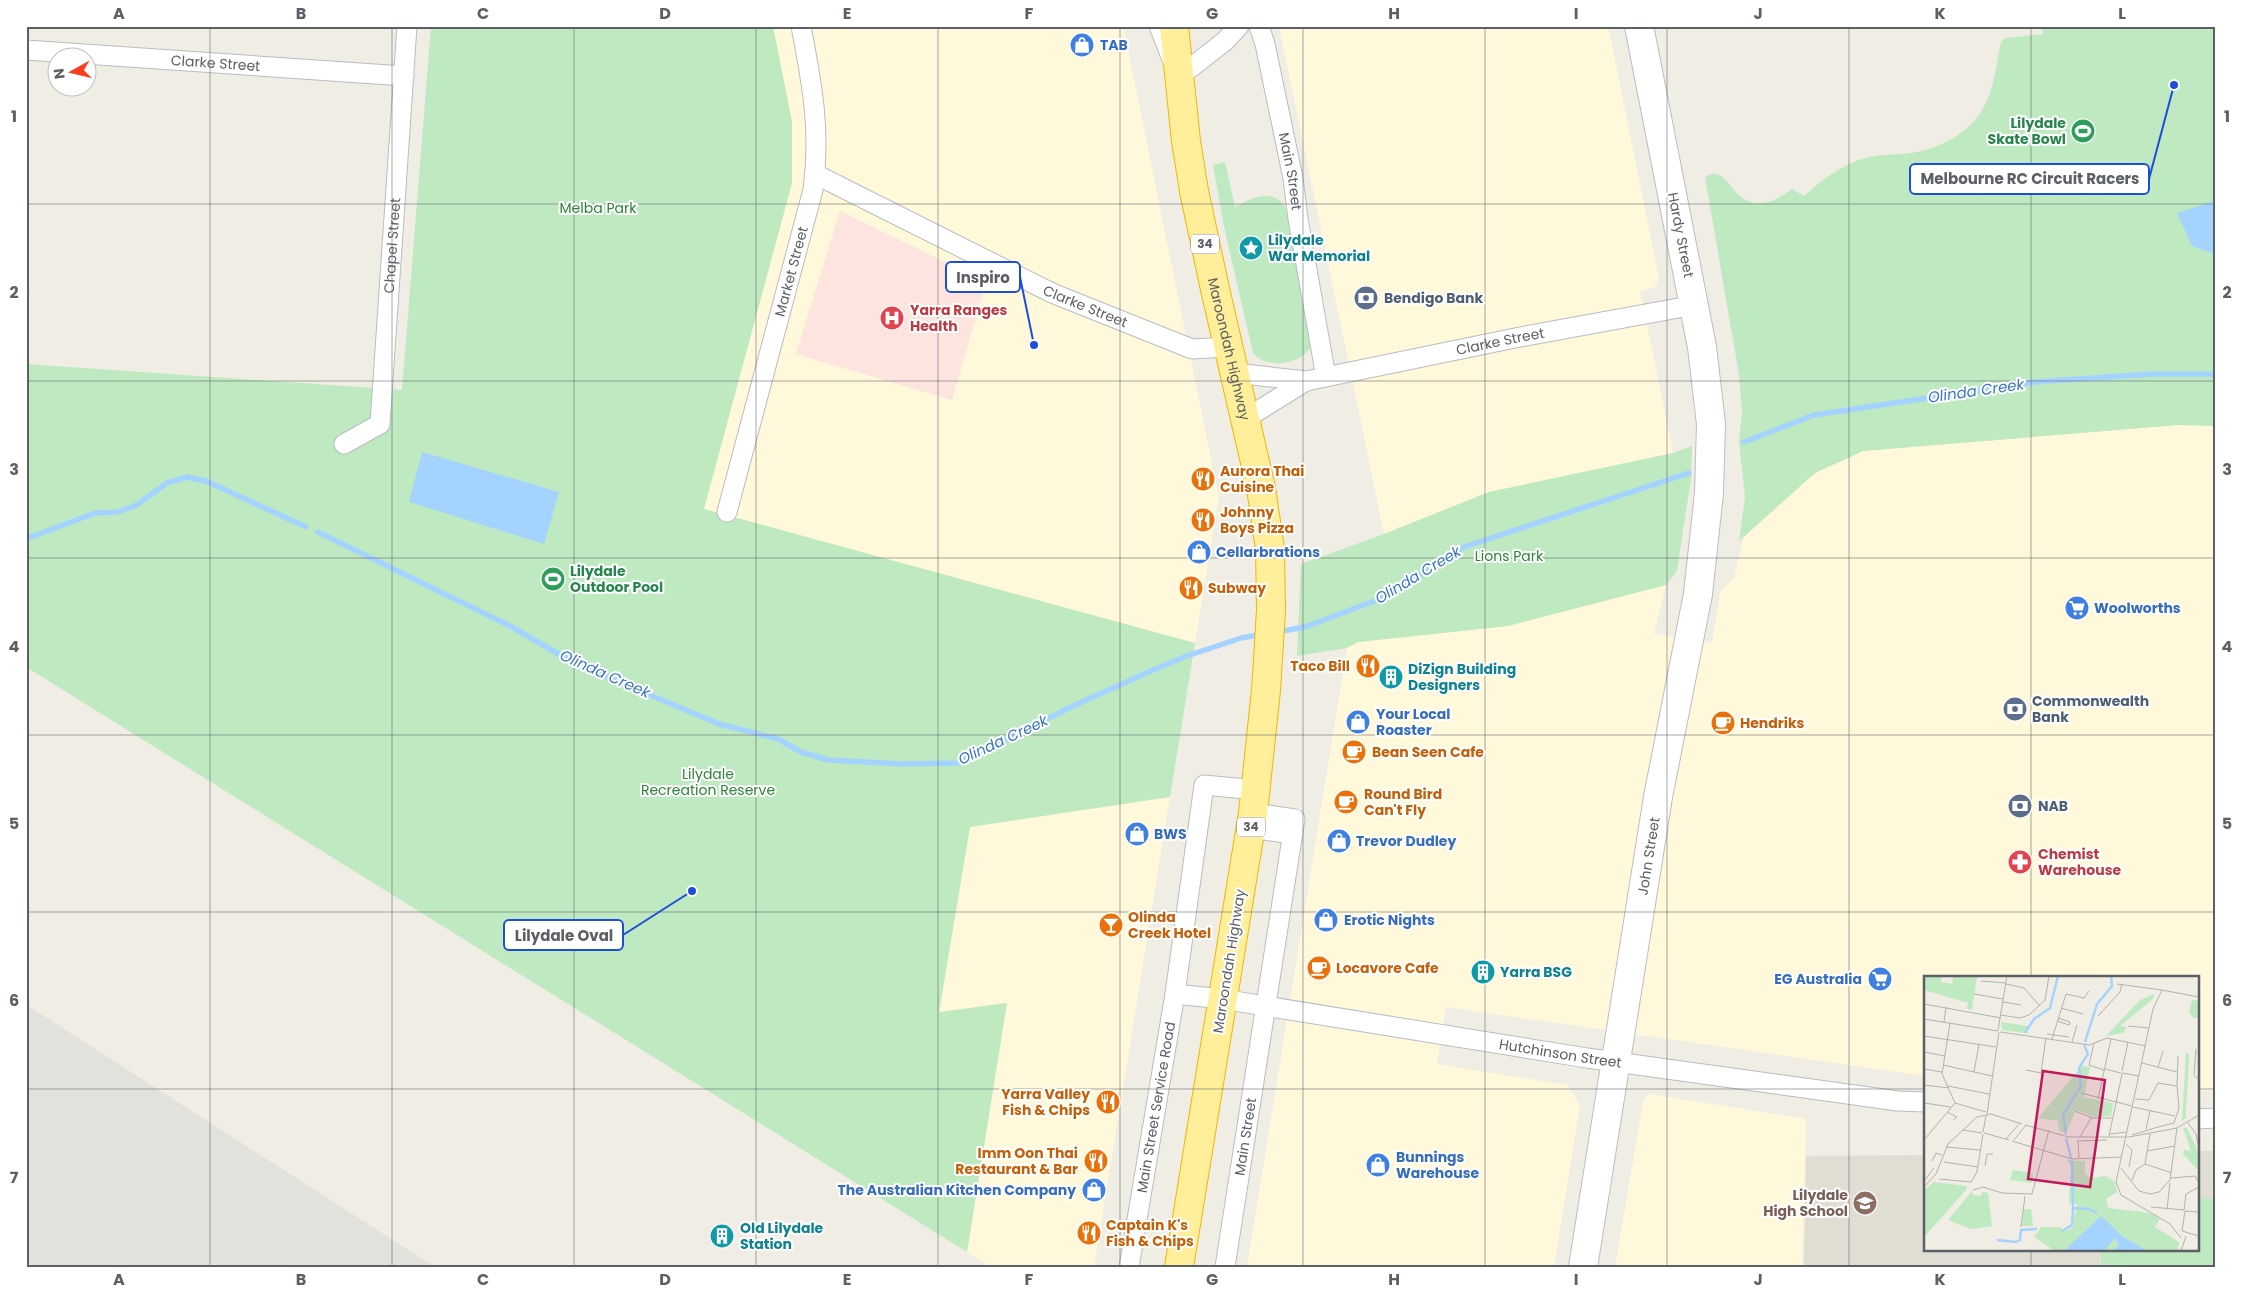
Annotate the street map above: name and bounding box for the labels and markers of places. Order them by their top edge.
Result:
shop icon: TAB [1069,32,1095,58]
place label: TAB [1100,35,1128,55]
place label: Lilydale Skate Bowl [1988,113,2066,149]
sports icon: Lilydale Skate Bowl [2070,118,2096,144]
callout: Melbourne RC Circuit Racers [1910,164,2149,194]
place label: Lilydale War Memorial [1268,230,1370,266]
place icon: Lilydale War Memorial [1238,235,1264,261]
callout: Inspiro [946,262,1020,292]
bank icon: Bendigo Bank [1353,285,1379,311]
place label: Bendigo Bank [1384,288,1483,308]
place label: Yarra Ranges Health [910,300,1008,336]
hospital icon: Yarra Ranges Health [879,305,905,331]
place label: Aurora Thai Cuisine [1220,461,1304,497]
restaurant icon: Aurora Thai Cuisine [1190,466,1216,492]
place label: Johnny Boys Pizza [1220,502,1294,538]
restaurant icon: Johnny Boys Pizza [1190,507,1216,533]
shop icon: Cellarbrations [1186,539,1212,565]
place label: Cellarbrations [1216,542,1320,562]
place label: Lilydale Outdoor Pool [570,561,663,597]
sports icon: Lilydale Outdoor Pool [540,566,566,592]
restaurant icon: Subway [1178,575,1204,601]
place label: Subway [1208,578,1266,598]
supermarket icon: Woolworths [2064,595,2090,621]
place label: Woolworths [2094,598,2181,618]
restaurant icon: Taco Bill [1355,653,1381,679]
place label: Taco Bill [1290,656,1350,676]
place label: DiZign Building Designers [1408,659,1516,695]
building icon: DiZign Building Designers [1378,664,1404,690]
place label: Commonwealth Bank [2032,691,2149,727]
bank icon: Commonwealth Bank [2002,696,2028,722]
place label: Your Local Roaster [1376,704,1450,740]
shop icon: Your Local Roaster [1345,709,1371,735]
cafe icon: Hendriks [1710,710,1736,736]
place label: Hendriks [1740,713,1805,733]
cafe icon: Bean Seen Cafe [1341,739,1367,765]
place label: Bean Seen Cafe [1372,742,1484,762]
place label: Round Bird Can't Fly [1364,784,1442,820]
cafe icon: Round Bird Can't Fly [1333,789,1359,815]
bank icon: NAB [2007,793,2033,819]
place label: NAB [2038,796,2068,816]
shop icon: BWS [1124,821,1150,847]
place label: BWS [1154,824,1187,844]
shop icon: Trevor Dudley [1326,828,1352,854]
place label: Trevor Dudley [1356,831,1456,851]
place label: Chemist Warehouse [2038,844,2121,880]
pharmacy icon: Chemist Warehouse [2007,849,2033,875]
place label: Olinda Creek Hotel [1128,907,1211,943]
shop icon: Erotic Nights [1313,907,1339,933]
place label: Erotic Nights [1344,910,1435,930]
bar icon: Olinda Creek Hotel [1098,912,1124,938]
callout: Lilydale Oval [504,920,623,950]
cafe icon: Locavore Cafe [1306,955,1332,981]
place label: Locavore Cafe [1336,958,1439,978]
building icon: Yarra BSG [1470,959,1496,985]
place label: Yarra BSG [1500,962,1572,982]
supermarket icon: EG Australia [1867,966,1893,992]
place label: EG Australia [1774,969,1862,989]
place label: Yarra Valley Fish & Chips [1001,1084,1090,1120]
restaurant icon: Yarra Valley Fish & Chips [1095,1089,1121,1115]
place label: Imm Oon Thai Restaurant & Bar [955,1143,1078,1179]
place label: Bunnings Warehouse [1396,1147,1479,1183]
restaurant icon: Imm Oon Thai Restaurant & Bar [1083,1148,1109,1174]
shop icon: Bunnings Warehouse [1365,1152,1391,1178]
shop icon: The Australian Kitchen Company [1081,1177,1107,1203]
place label: The Australian Kitchen Company [838,1180,1076,1200]
place label: Lilydale High School [1763,1185,1848,1221]
school or university icon: Lilydale High School [1852,1190,1878,1216]
place label: Captain K's Fish & Chips [1106,1215,1194,1251]
place label: Old Lilydale Station [740,1218,824,1254]
restaurant icon: Captain K's Fish & Chips [1076,1220,1102,1246]
building icon: Old Lilydale Station [709,1223,735,1249]

